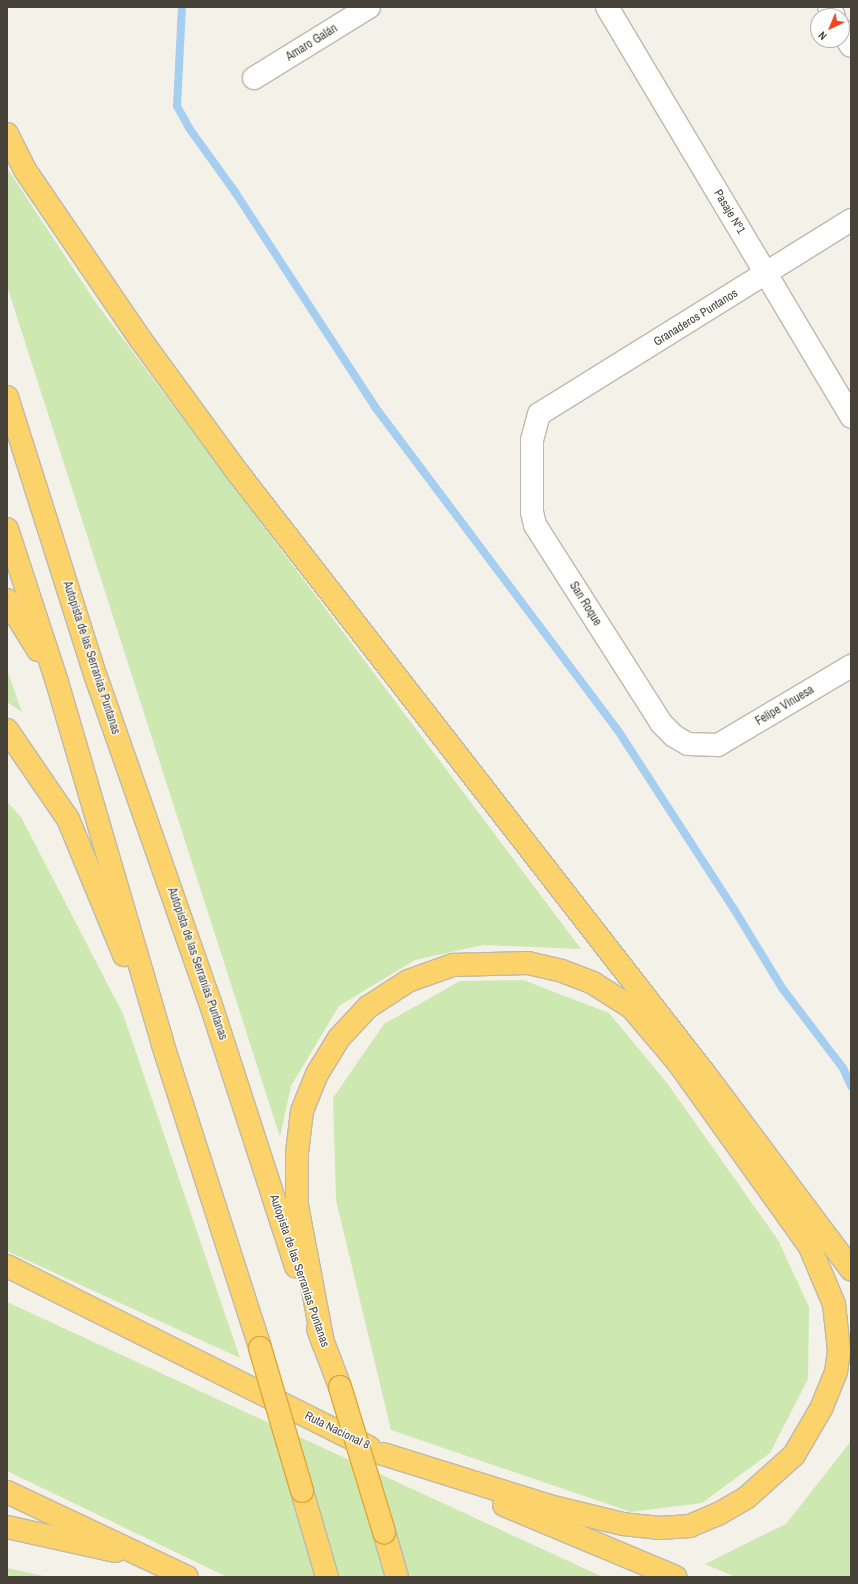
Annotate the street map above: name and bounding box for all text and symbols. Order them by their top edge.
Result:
north arrow [810,8,850,48]
street label: Amaro Galán [284,22,340,64]
text: N [815,29,830,43]
street label: Pasaje Nº1 [710,187,748,237]
street label: Granaderos Puntanos [651,286,741,350]
street label: San Roque [566,579,604,629]
street label: Autopista de las Serranías Puntanas [59,580,123,736]
street label: Felipe Vinuesa [753,683,817,729]
street label: Autopista de las Serranías Puntanas [164,886,230,1042]
street label: Autopista de las Serranías Puntanas [266,1193,332,1349]
street label: Ruta Nacional 8 [302,1409,372,1453]

